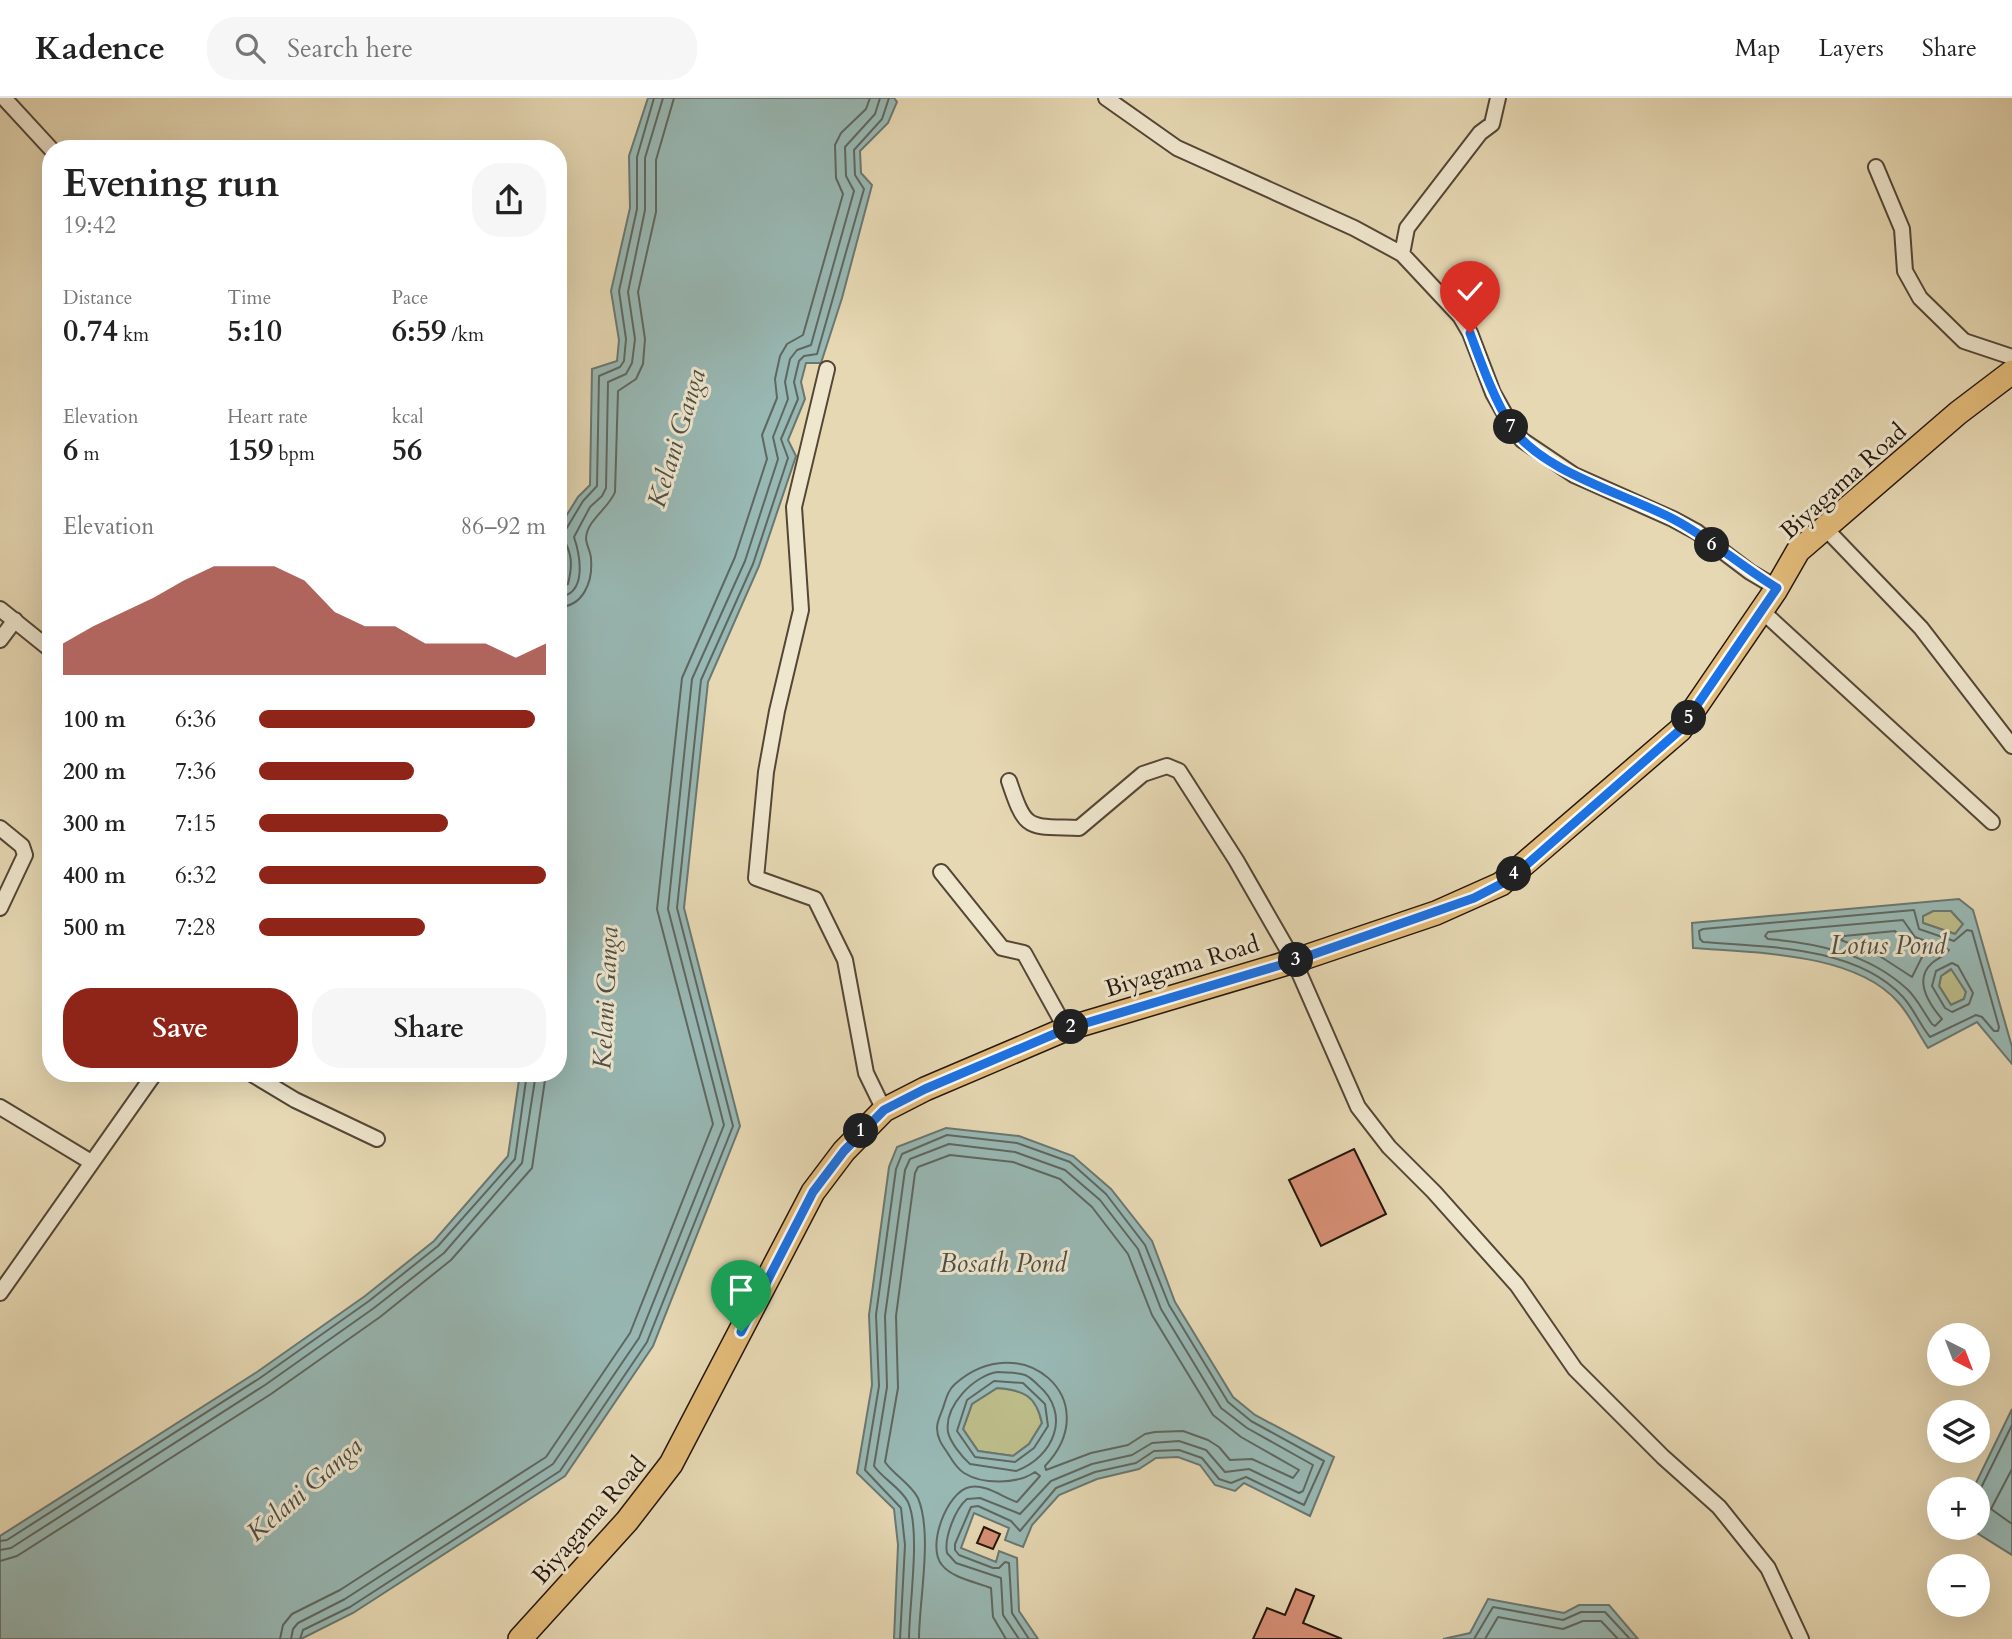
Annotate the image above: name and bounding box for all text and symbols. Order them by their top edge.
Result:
search box [207,17,697,80]
text: Kadence [35,26,165,71]
icon: search [231,29,269,67]
text: Search here [287,31,413,66]
text: Map [1735,32,1781,65]
text: Layers [1819,32,1884,65]
text: Share [1922,32,1977,65]
text: Evening run [63,158,279,210]
button: share [472,163,546,237]
text: 19:42 [63,210,116,241]
pin [1440,261,1500,333]
icon: check [1451,272,1489,310]
text: Distance [63,285,132,311]
text: Time [227,285,271,311]
text: Pace [392,285,428,311]
text: 0.74 [63,311,118,352]
text: 5:10 [227,311,282,352]
text: 6:59 [392,311,446,352]
text: km [118,322,149,348]
text: /km [446,322,484,348]
water label: Kelani Ganga [639,364,714,512]
text: Elevation [63,404,138,430]
text: Heart rate [227,404,308,430]
text: kcal [392,404,424,430]
pin: 7 [1494,410,1528,444]
text: 7 [1506,413,1515,439]
street label: Biyagama Road [1773,415,1914,547]
text: 6 [63,430,78,471]
text: 159 [227,430,273,471]
text: 56 [392,430,422,471]
text: m [78,441,100,467]
text: bpm [273,441,315,467]
text: Elevation [63,511,154,542]
text: 86–92 m [461,511,546,542]
pin: 6 [1694,528,1730,562]
text: 6 [1707,531,1716,557]
pin: 5 [1672,700,1706,736]
text: 100 m [63,704,126,735]
text: 6:36 [175,704,216,735]
text: 5 [1684,704,1693,730]
text: 200 m [63,756,126,787]
text: 7:36 [175,756,216,787]
text: 300 m [63,808,126,839]
text: 7:15 [175,808,216,839]
pin: 4 [1496,856,1532,892]
text: 400 m [63,860,126,891]
text: 6:32 [175,860,216,891]
text: 4 [1509,860,1518,886]
text: 500 m [63,912,126,943]
text: 7:28 [175,912,216,943]
water label: Kelani Ganga [584,925,627,1070]
street label: Biyagama Road [1101,927,1264,1006]
water label: Lotus Pond [1830,928,1948,963]
pin: 3 [1278,942,1314,978]
text: 3 [1291,946,1300,972]
button: Save [63,988,298,1068]
button: Share [312,988,546,1068]
pin: 2 [1054,1010,1088,1044]
text: 2 [1066,1013,1075,1039]
pin: 1 [844,1114,878,1148]
text: 1 [856,1117,865,1143]
water label: Bosath Pond [939,1246,1068,1281]
pin [711,1260,771,1332]
icon: arrive [722,1271,760,1309]
north arrow [1927,1323,1990,1386]
map controls [1927,1323,1990,1617]
button: layers [1927,1400,1990,1463]
water label: Kelani Ganga [239,1429,370,1549]
street label: Biyagama Road [525,1449,654,1591]
button: + [1927,1477,1990,1540]
button: − [1927,1554,1990,1617]

